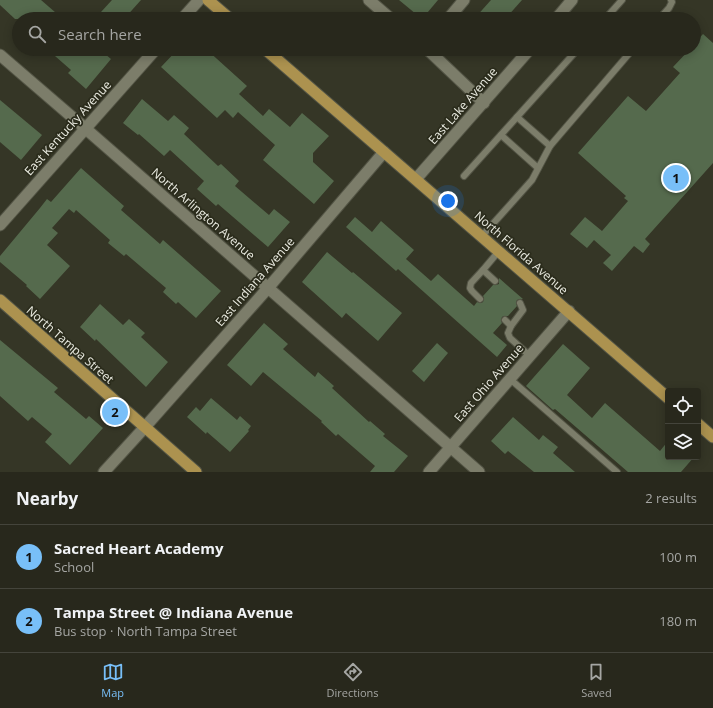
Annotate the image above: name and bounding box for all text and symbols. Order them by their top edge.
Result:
search box [12,12,701,56]
icon: search [26,23,48,45]
text: Search here [58,24,142,44]
street label: East Lake Avenue [424,63,501,148]
street label: East Kentucky Avenue [20,76,115,179]
pin: 1 [663,163,689,193]
street label: North Arlington Avenue [148,164,259,264]
your location [438,191,458,211]
street label: North Florida Avenue [471,207,572,298]
street label: East Indiana Avenue [211,233,298,330]
street label: North Tampa Street [23,302,118,387]
street label: East Ohio Avenue [450,340,527,425]
map controls [665,388,701,460]
button: locate [665,388,701,424]
pin: 2 [102,397,128,427]
button: layers [665,424,701,460]
text: Nearby [16,487,78,510]
text: 2 results [645,489,697,507]
text: Sacred Heart Academy [54,538,223,558]
text: 1 [25,548,33,566]
text: 100 m [659,548,697,566]
text: School [54,558,94,576]
text: Tampa Street @ Indiana Avenue [54,602,293,622]
text: 2 [25,612,33,630]
text: 180 m [659,612,697,630]
text: Bus stop · North Tampa Street [54,622,237,640]
tab: Map [101,661,124,700]
tab: Directions [327,661,379,700]
tab: Saved [581,661,612,700]

